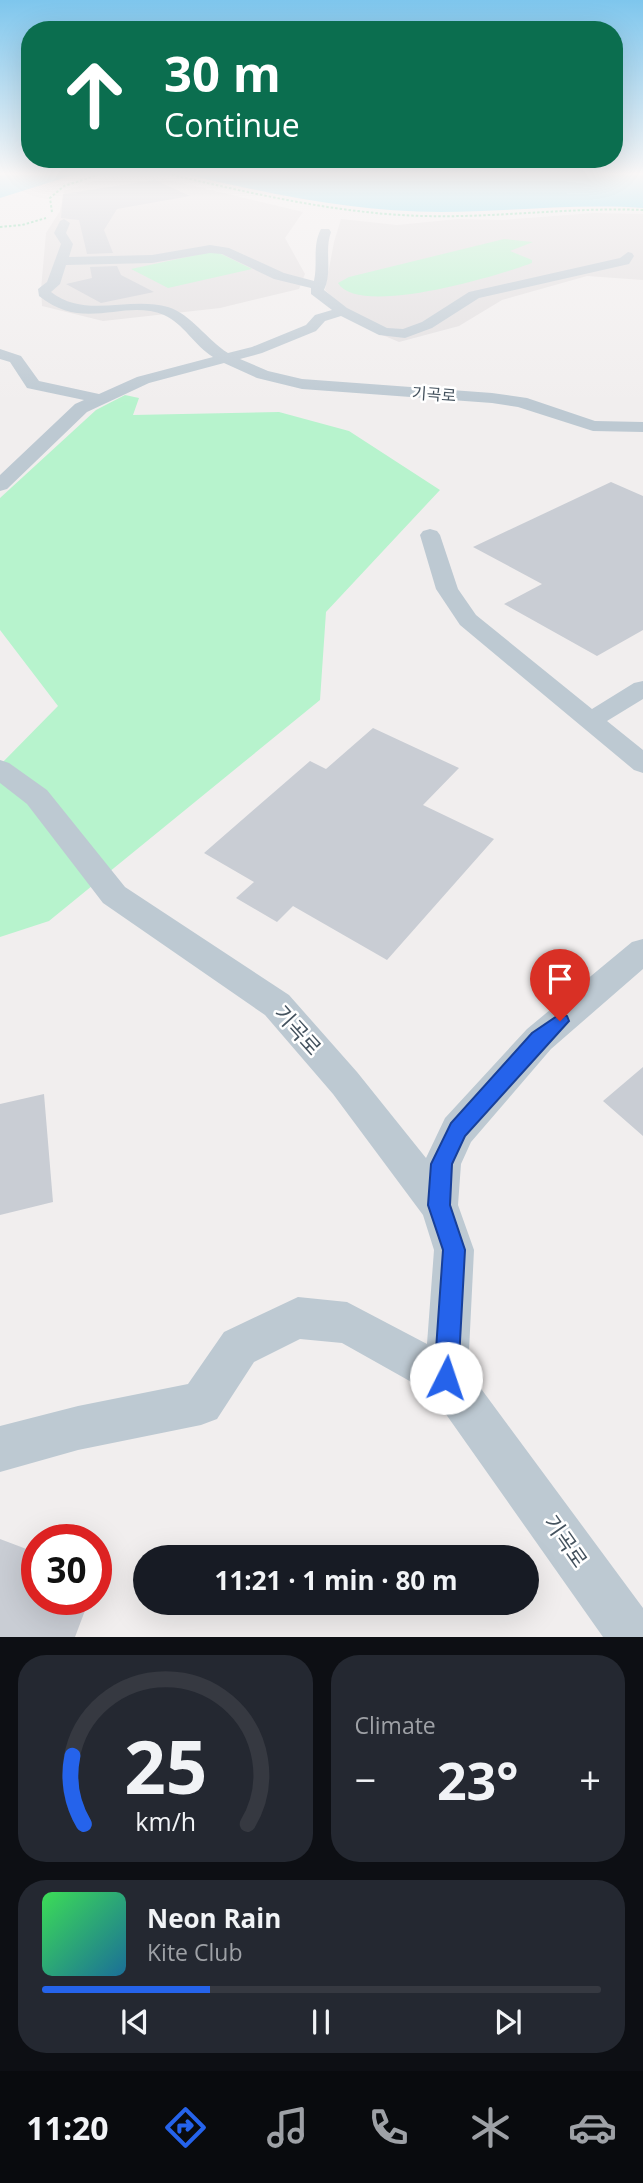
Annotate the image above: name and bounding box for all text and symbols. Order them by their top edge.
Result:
text: 30 m [164,40,281,106]
icon: ahead [49,49,140,140]
text: Continue [164,103,300,146]
street label: 기곡로 [411,381,457,407]
pin [530,949,590,1021]
icon: arrive [541,960,579,998]
street label: 기곡로 [268,999,328,1061]
position arrow [409,1341,483,1415]
street label: 기곡로 [538,1509,594,1573]
speed limit sign: 30 [21,1524,112,1615]
text: 11:21 · 1 min · 80 m [215,1562,457,1598]
text: Climate [355,1709,436,1741]
text: 25 [124,1717,207,1816]
text: 23° [437,1744,519,1815]
text: − [355,1753,376,1805]
text: + [579,1753,601,1805]
text: km/h [135,1804,196,1838]
text: Neon Rain [147,1900,281,1936]
text: Kite Club [147,1936,242,1968]
icon: previous [116,2003,154,2041]
icon: pause [302,2003,340,2041]
icon: next [489,2003,527,2041]
icon: directions [161,2103,210,2152]
icon: music [263,2103,312,2152]
icon: phone [364,2103,413,2152]
icon: climate [466,2103,515,2152]
icon: car [568,2103,617,2152]
text: 11:20 [26,2106,109,2149]

